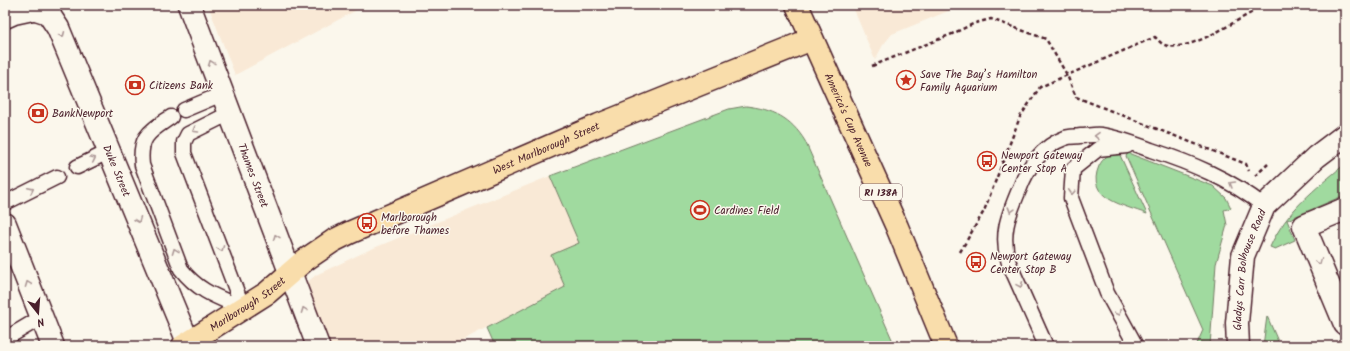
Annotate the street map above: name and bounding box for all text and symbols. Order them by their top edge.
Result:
one-way arrow [57,32,65,39]
one-way arrow [207,59,215,66]
place label: Save The Bay’s Hamilton Family Aquarium [920,66,1038,97]
place icon: Save The Bay’s Hamilton Family Aquarium [895,69,917,91]
street label: America's Cup Avenue [819,70,877,170]
bank icon: Citizens Bank [124,74,146,96]
place label: Citizens Bank [149,77,214,95]
bank icon: BankNewport [27,102,49,124]
place label: BankNewport [52,105,114,123]
street label: West Marlborough Street [490,117,604,180]
one-way arrow [192,126,199,133]
one-way arrow [1094,132,1100,140]
street label: Thames Street [232,141,273,211]
street label: Duke Street [97,142,135,200]
place label: Newport Gateway Center Stop A [1001,147,1083,178]
bus stop icon: Newport Gateway Center Stop A [976,150,998,172]
one-way arrow [89,156,97,164]
one-way arrow [1229,181,1236,189]
road number: RI 138A [860,184,902,200]
one-way arrow [27,187,34,195]
one-way arrow [1067,189,1076,195]
sports icon: Cardines Field [689,199,711,221]
place label: Cardines Field [714,202,779,220]
one-way arrow [1008,206,1016,213]
street label: Gladys Carr Bolhouse Road [1229,206,1272,331]
place label: Marlborough before Thames [381,209,449,240]
bus stop icon: Marlborough before Thames [356,212,378,234]
one-way arrow [134,217,142,224]
one-way arrow [273,233,281,240]
one-way arrow [216,245,224,252]
one-way arrow [171,247,179,254]
place label: Newport Gateway Center Stop B [990,248,1072,279]
bus stop icon: Newport Gateway Center Stop B [965,251,987,273]
one-way arrow [1314,258,1322,266]
street label: Marlborough Street [206,272,291,337]
one-way arrow [25,280,33,287]
one-way arrow [1015,281,1023,289]
north arrow [18,293,58,333]
one-way arrow [301,306,309,313]
one-way arrow [1113,308,1121,316]
text: N [35,312,47,331]

